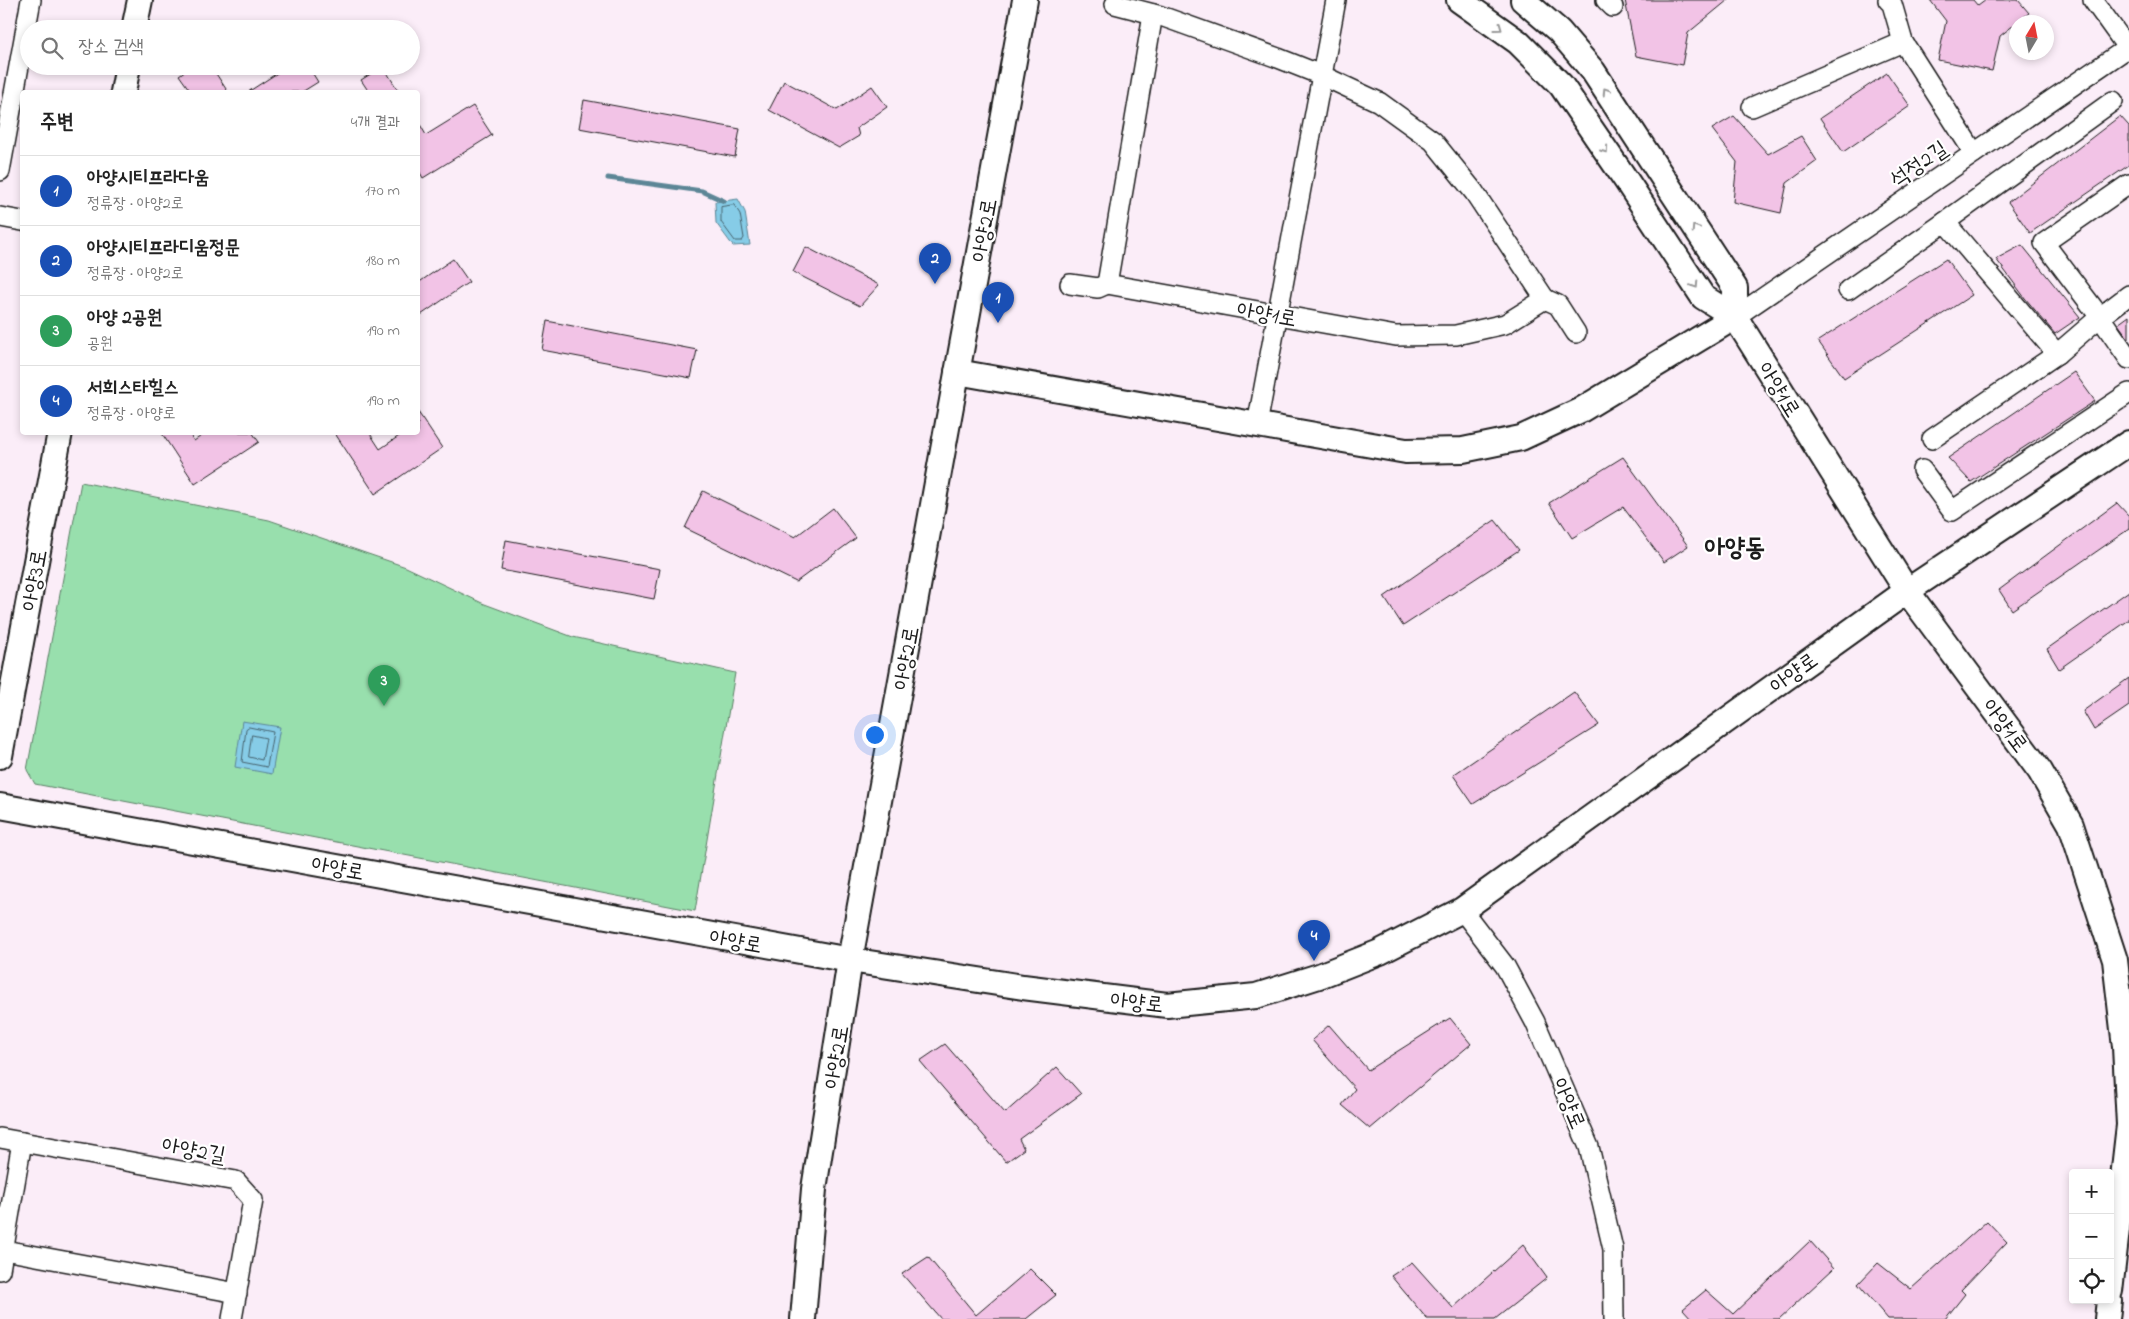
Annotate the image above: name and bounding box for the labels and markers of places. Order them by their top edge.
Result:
pin: 2 [919,243,951,284]
pin: 1 [982,282,1014,323]
pin: 3 [368,665,400,706]
pin: 4 [1298,920,1330,961]

